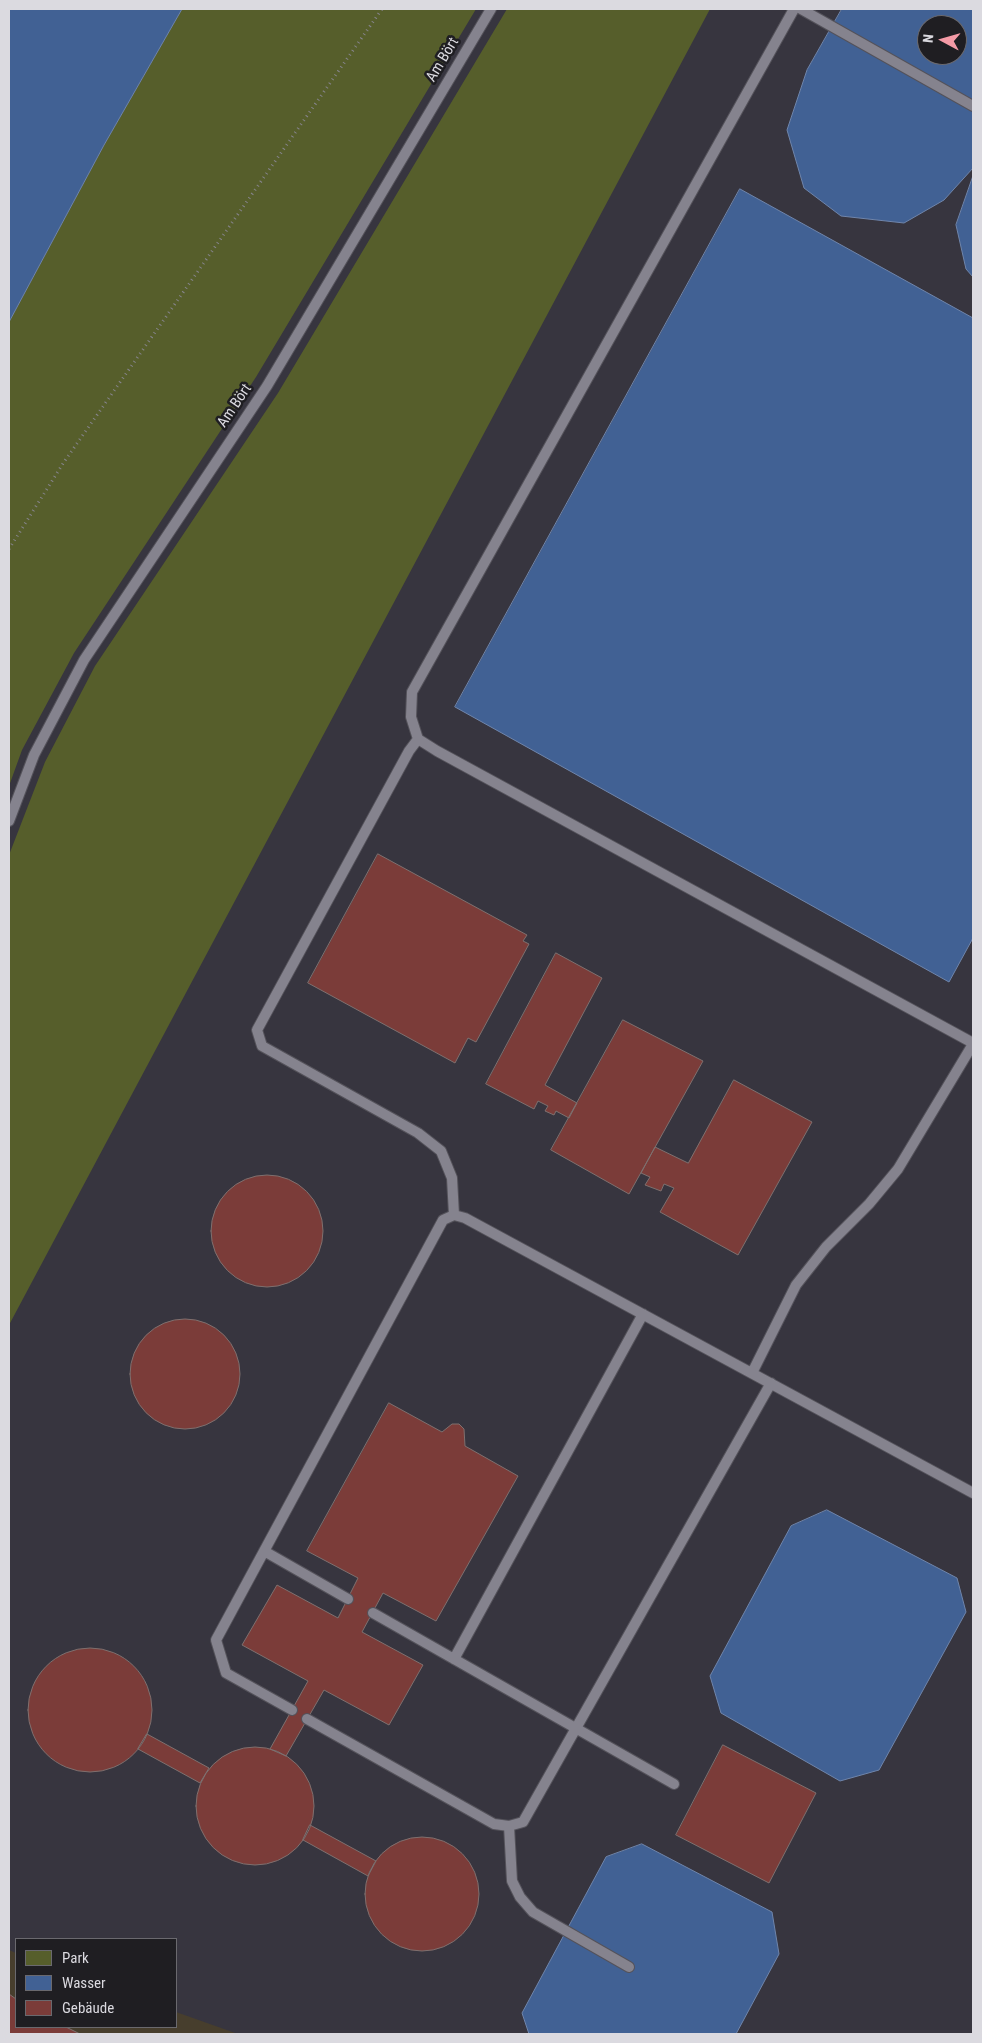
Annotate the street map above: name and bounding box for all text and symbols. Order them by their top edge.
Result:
north arrow [917,15,967,65]
text: N [920,33,936,44]
street label: Am Bört [423,35,463,85]
street label: Am Bört [214,381,256,431]
legend [15,1938,178,2028]
text: Park [62,1949,89,1967]
text: Wasser [62,1974,106,1992]
text: Gebäude [62,1999,114,2017]

